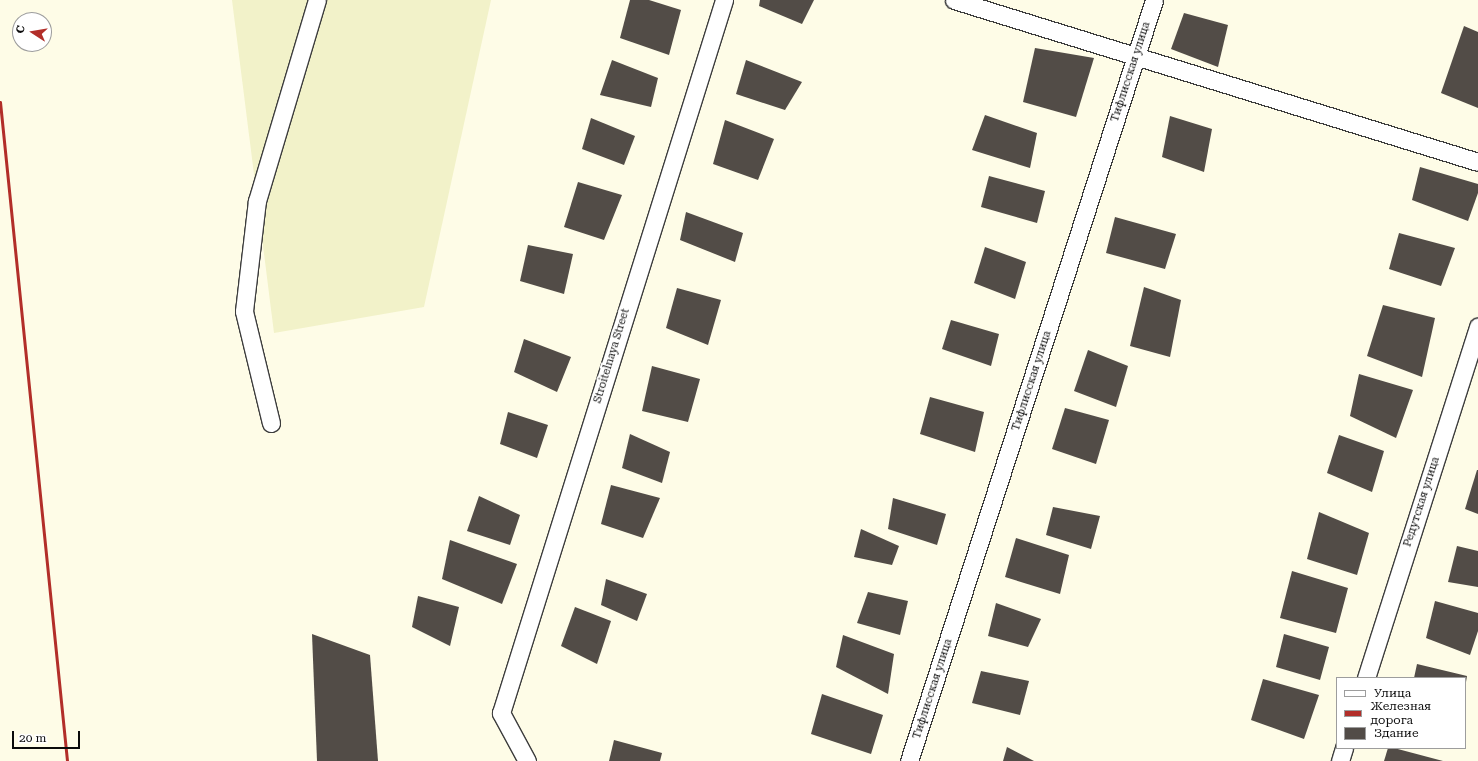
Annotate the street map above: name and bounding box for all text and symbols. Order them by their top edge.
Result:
north arrow [12,12,52,52]
street label: Тифлисская улица [1109,20,1153,124]
text: С [14,24,28,35]
street label: Stroitelnaya Street [591,307,633,405]
street label: Тифлисская улица [1010,329,1054,433]
street label: Редутская улица [1401,455,1443,549]
street label: Тифлисская улица [911,637,955,741]
legend [1336,677,1466,749]
text: Улица [1374,686,1411,700]
text: Железная дорога [1370,699,1431,727]
scale bar [14,723,82,749]
text: Здание [1374,726,1418,740]
text: 20 m [19,731,46,745]

